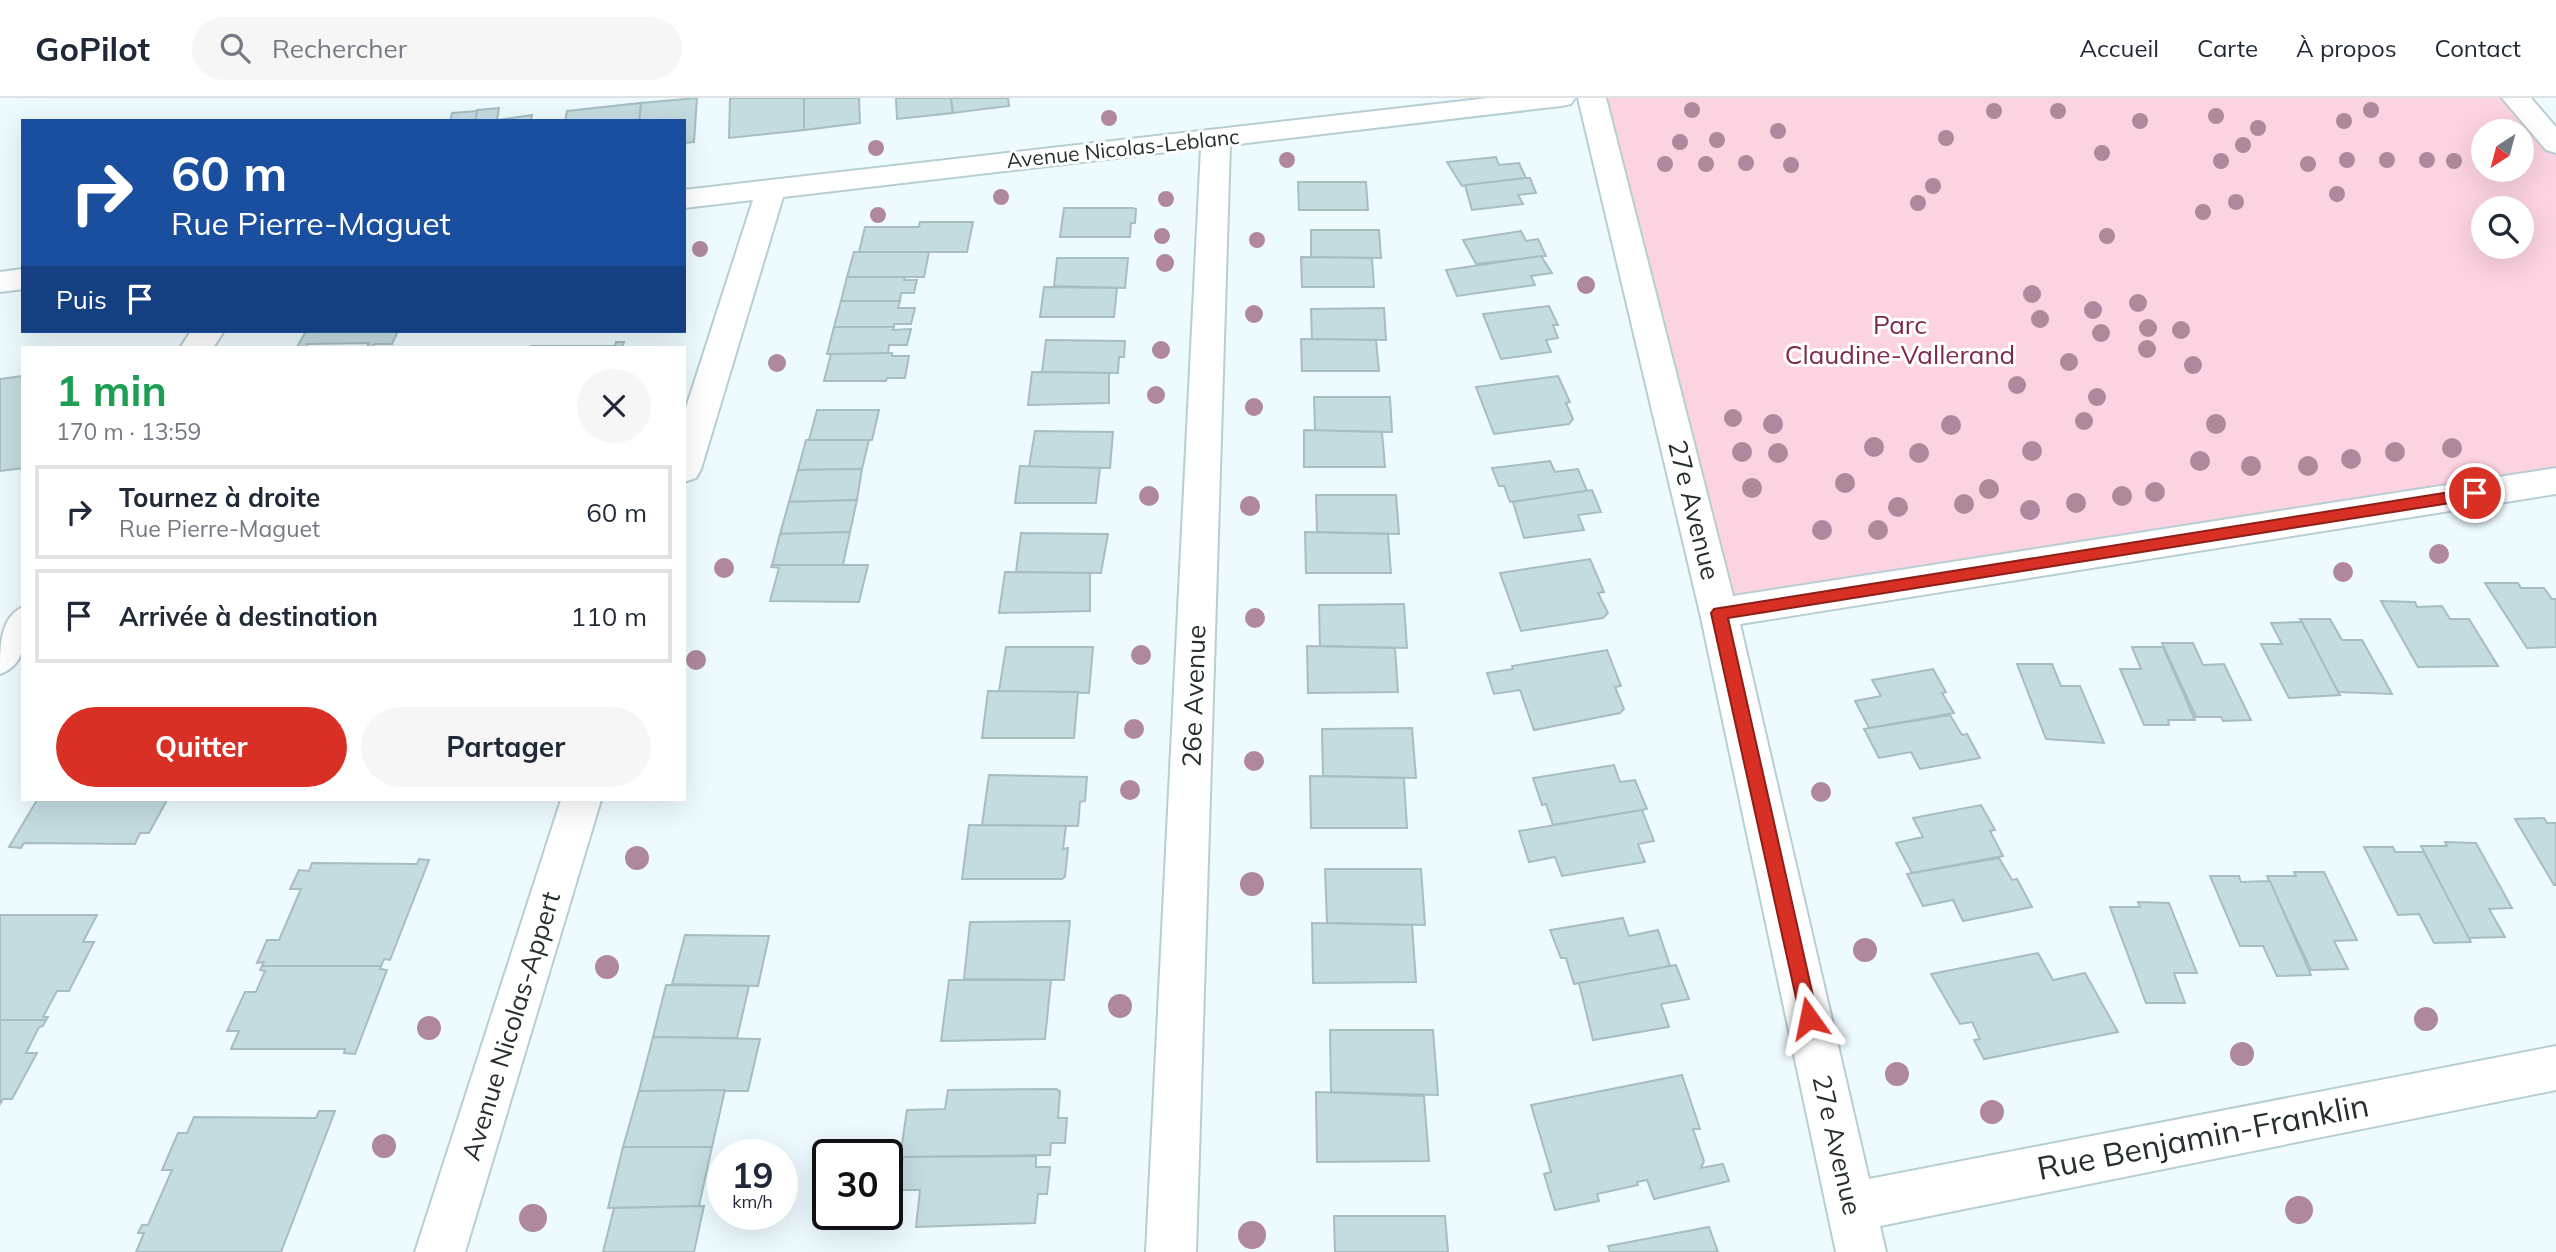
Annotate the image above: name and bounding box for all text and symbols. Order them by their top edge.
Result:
search box [192,17,682,80]
text: GoPilot [35,28,150,69]
icon: search [216,29,254,67]
text: Rechercher [272,32,407,65]
text: Accueil [2080,33,2159,63]
text: Carte [2197,33,2258,63]
text: À propos [2296,33,2397,63]
text: Contact [2435,33,2521,63]
north arrow [2471,119,2534,182]
map controls [2471,119,2534,259]
street label: Avenue Nicolas-Leblanc [1005,123,1241,173]
text: 60 m [171,142,287,203]
icon: right [56,147,147,238]
button: search [2471,196,2534,259]
text: Rue Pierre-Maguet [171,203,451,243]
icon: arrive [121,280,159,318]
text: Puis [56,283,107,316]
park label: Parc Claudine-Vallerand [1785,308,2015,371]
text: 1 min [56,364,167,417]
button: close [577,369,651,443]
text: 170 m · 13:59 [56,417,201,446]
street label: 27e Avenue [1661,437,1728,583]
pin [2445,463,2505,523]
icon: arrive [2456,474,2494,512]
text: Tournez à droite [119,481,320,514]
icon: right [60,493,98,531]
text: 60 m [586,496,647,529]
text: Rue Pierre-Maguet [119,514,320,543]
icon: arrive [60,597,98,635]
text: Arrivée à destination [119,600,378,633]
text: 110 m [571,600,647,633]
street label: 26e Avenue [1175,624,1212,768]
button: Quitter [56,707,347,787]
button: Partager [361,707,651,787]
street label: Avenue Nicolas-Appert [454,887,567,1164]
position arrow [1772,981,1846,1055]
street label: 27e Avenue [1805,1072,1870,1218]
street label: Rue Benjamin-Franklin [2034,1084,2372,1188]
speed limit sign: 30 [812,1139,903,1230]
text: 19 [731,1153,774,1197]
text: km/h [732,1190,773,1213]

